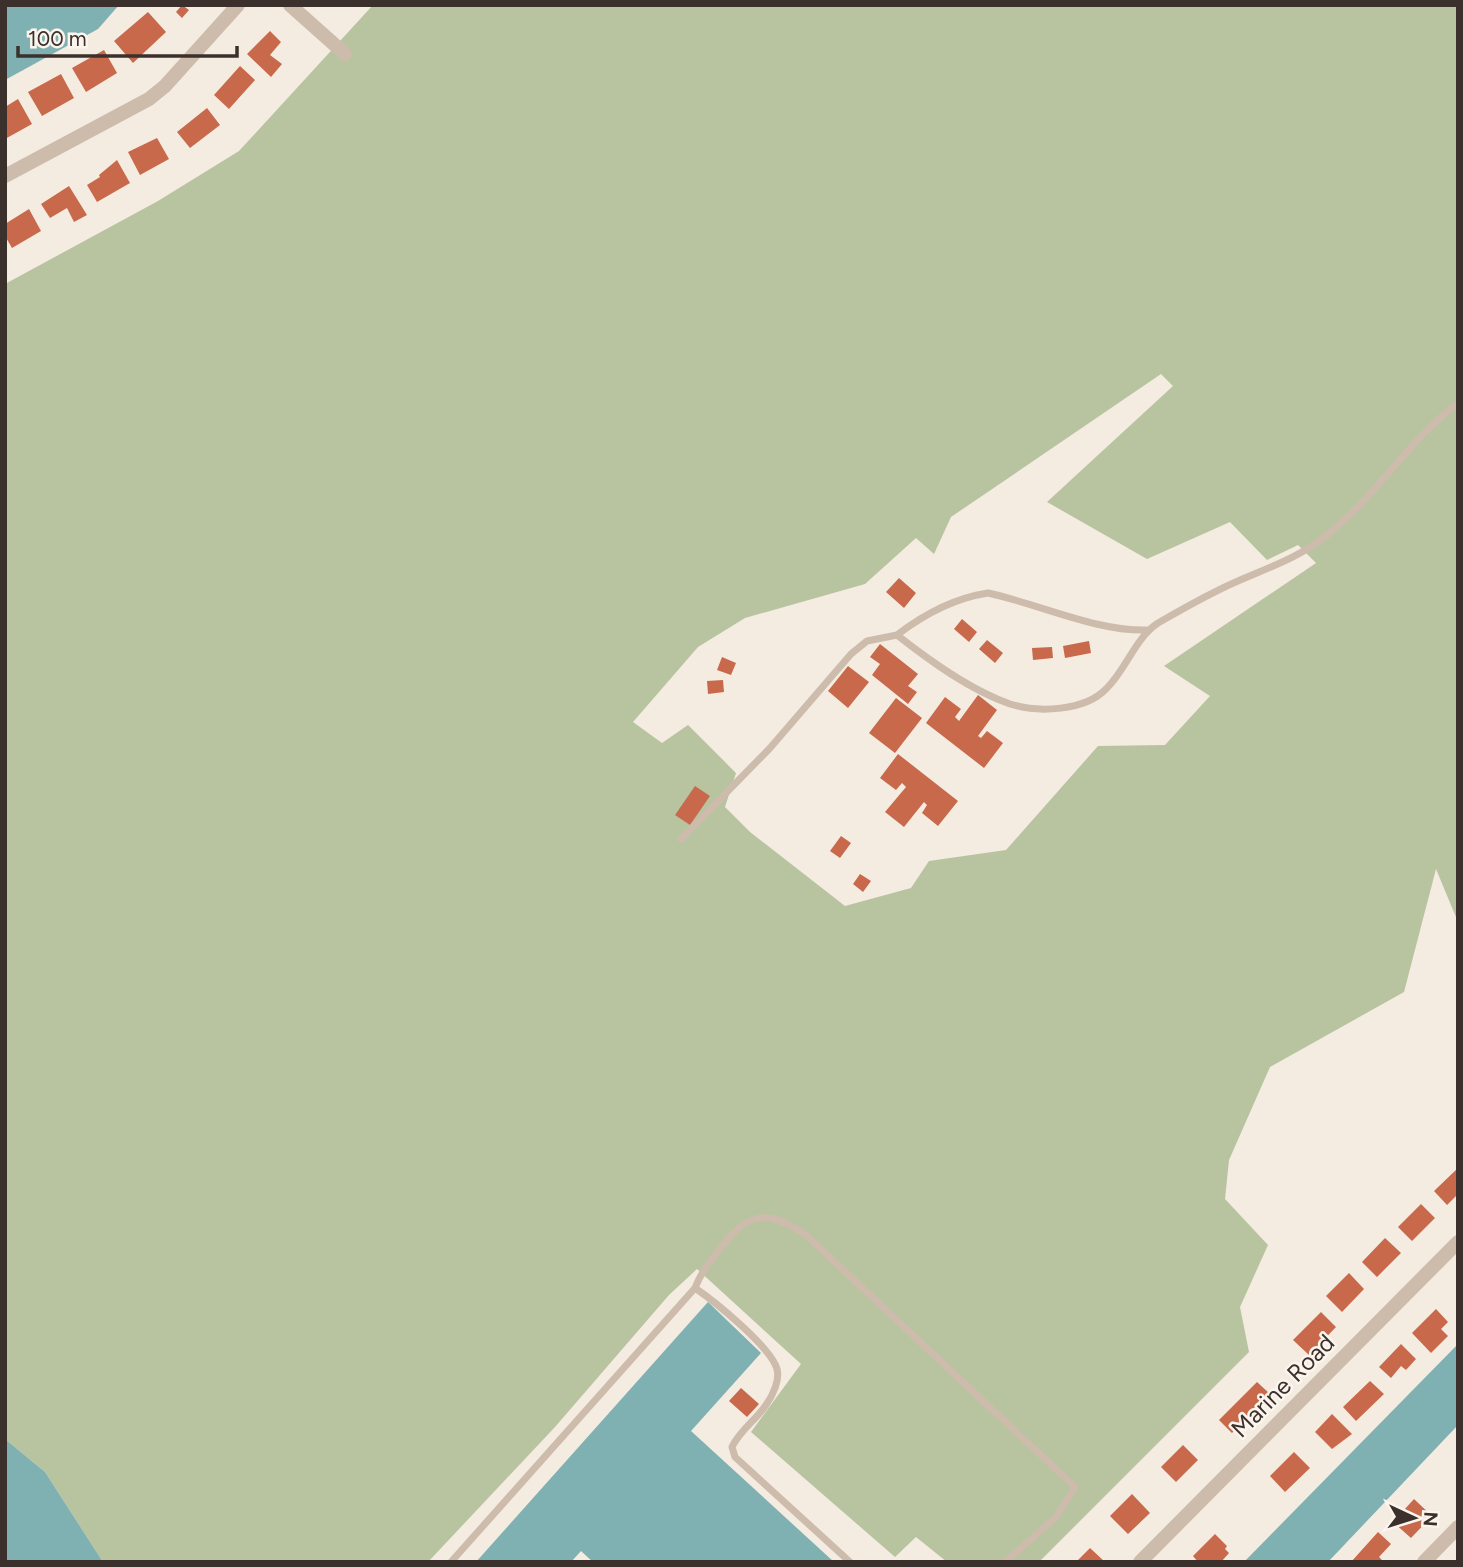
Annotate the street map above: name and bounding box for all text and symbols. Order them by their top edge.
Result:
scale bar [18,14,236,58]
text: 100 m [28,26,87,51]
street label: Marine Road [1225,1328,1340,1443]
north arrow [1379,1483,1449,1553]
text: N [1418,1511,1442,1527]

